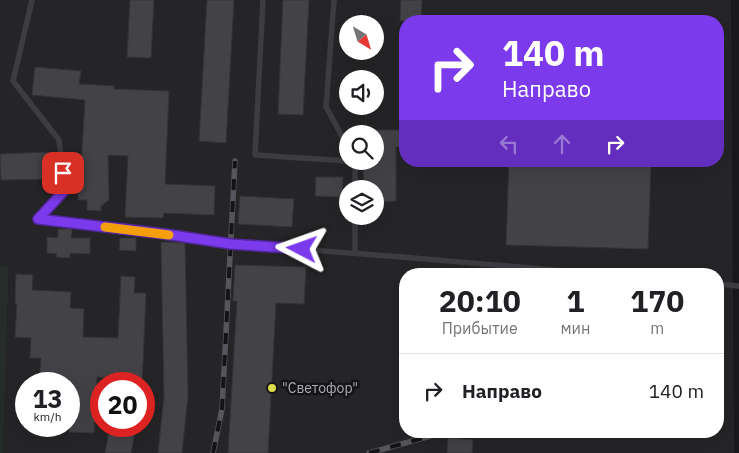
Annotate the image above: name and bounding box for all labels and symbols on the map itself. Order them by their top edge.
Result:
north arrow [339,15,384,60]
pin [42,152,84,194]
position arrow [275,222,327,274]
speed limit sign: 20 [90,372,155,437]
place label: "Светофор" [282,379,358,397]
marker: "Светофор" [266,382,278,394]

